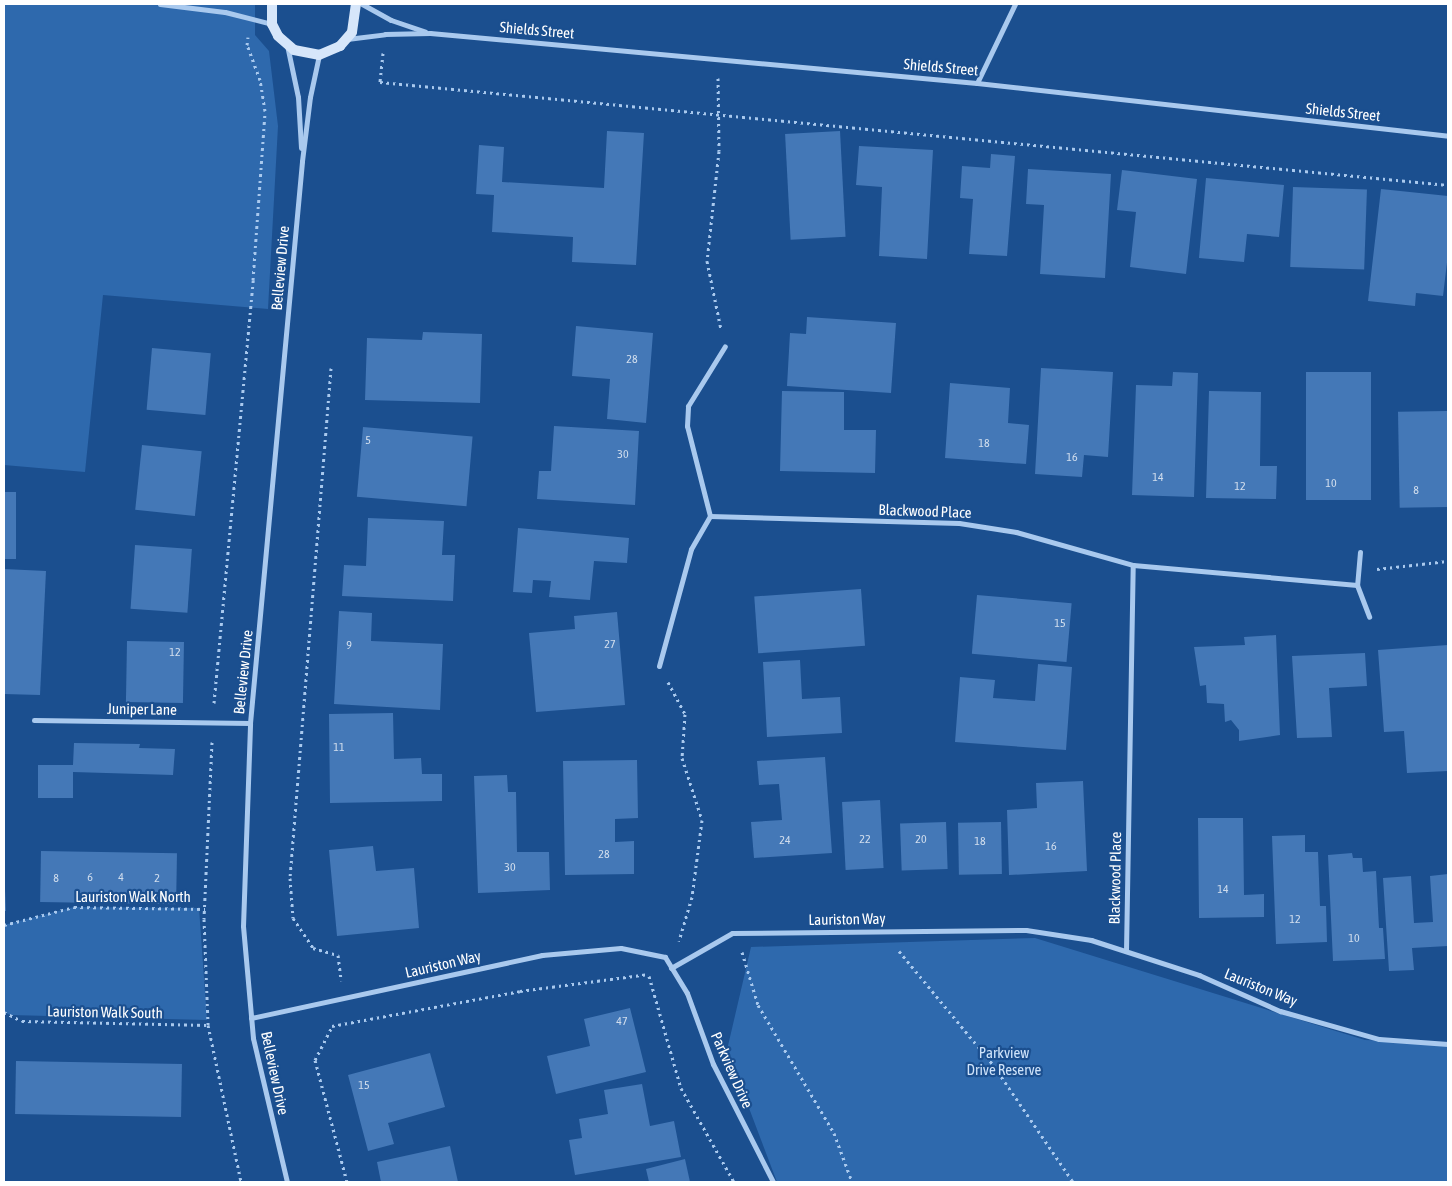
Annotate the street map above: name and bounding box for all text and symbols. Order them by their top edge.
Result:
street label: Shields Street [499,18,575,42]
street label: Shields Street [903,55,979,79]
street label: Shields Street [1305,99,1381,125]
street label: Belleview Drive [267,225,293,311]
house number: 28 [626,353,638,367]
house number: 5 [365,434,371,448]
house number: 18 [978,437,990,451]
house number: 30 [617,448,629,462]
house number: 16 [1066,451,1078,465]
house number: 14 [1152,471,1164,485]
house number: 10 [1325,477,1337,491]
house number: 12 [1234,480,1246,494]
house number: 8 [1413,484,1419,498]
street label: Blackwood Place [878,500,972,522]
house number: 15 [1054,617,1066,631]
street label: Belleview Drive [230,629,256,715]
house number: 27 [604,638,616,652]
house number: 9 [346,639,352,653]
house number: 12 [169,646,181,660]
street label: Juniper Lane [107,699,177,719]
house number: 11 [333,741,345,755]
street label: Blackwood Place [1105,831,1125,925]
house number: 22 [859,833,871,847]
house number: 20 [915,833,927,847]
house number: 24 [779,834,791,848]
house number: 18 [974,835,986,849]
house number: 16 [1045,840,1057,854]
house number: 28 [598,848,610,862]
house number: 30 [504,861,516,875]
house number: 6 [87,871,93,885]
house number: 4 [118,871,124,885]
house number: 8 [53,872,59,886]
house number: 2 [154,872,160,886]
house number: 14 [1217,883,1229,897]
street label: Lauriston Walk North [75,888,191,906]
street label: Lauriston Way [808,909,886,929]
house number: 12 [1289,913,1301,927]
house number: 10 [1348,932,1360,946]
street label: Lauriston Way [403,947,483,981]
street label: Lauriston Way [1222,964,1300,1010]
street label: Lauriston Walk South [47,1002,163,1022]
house number: 47 [616,1015,628,1029]
street label: Parkview Drive [707,1029,757,1111]
street label: Belleview Drive [257,1030,293,1116]
park label: Parkview Drive Reserve [967,1043,1041,1078]
house number: 15 [358,1079,370,1093]

